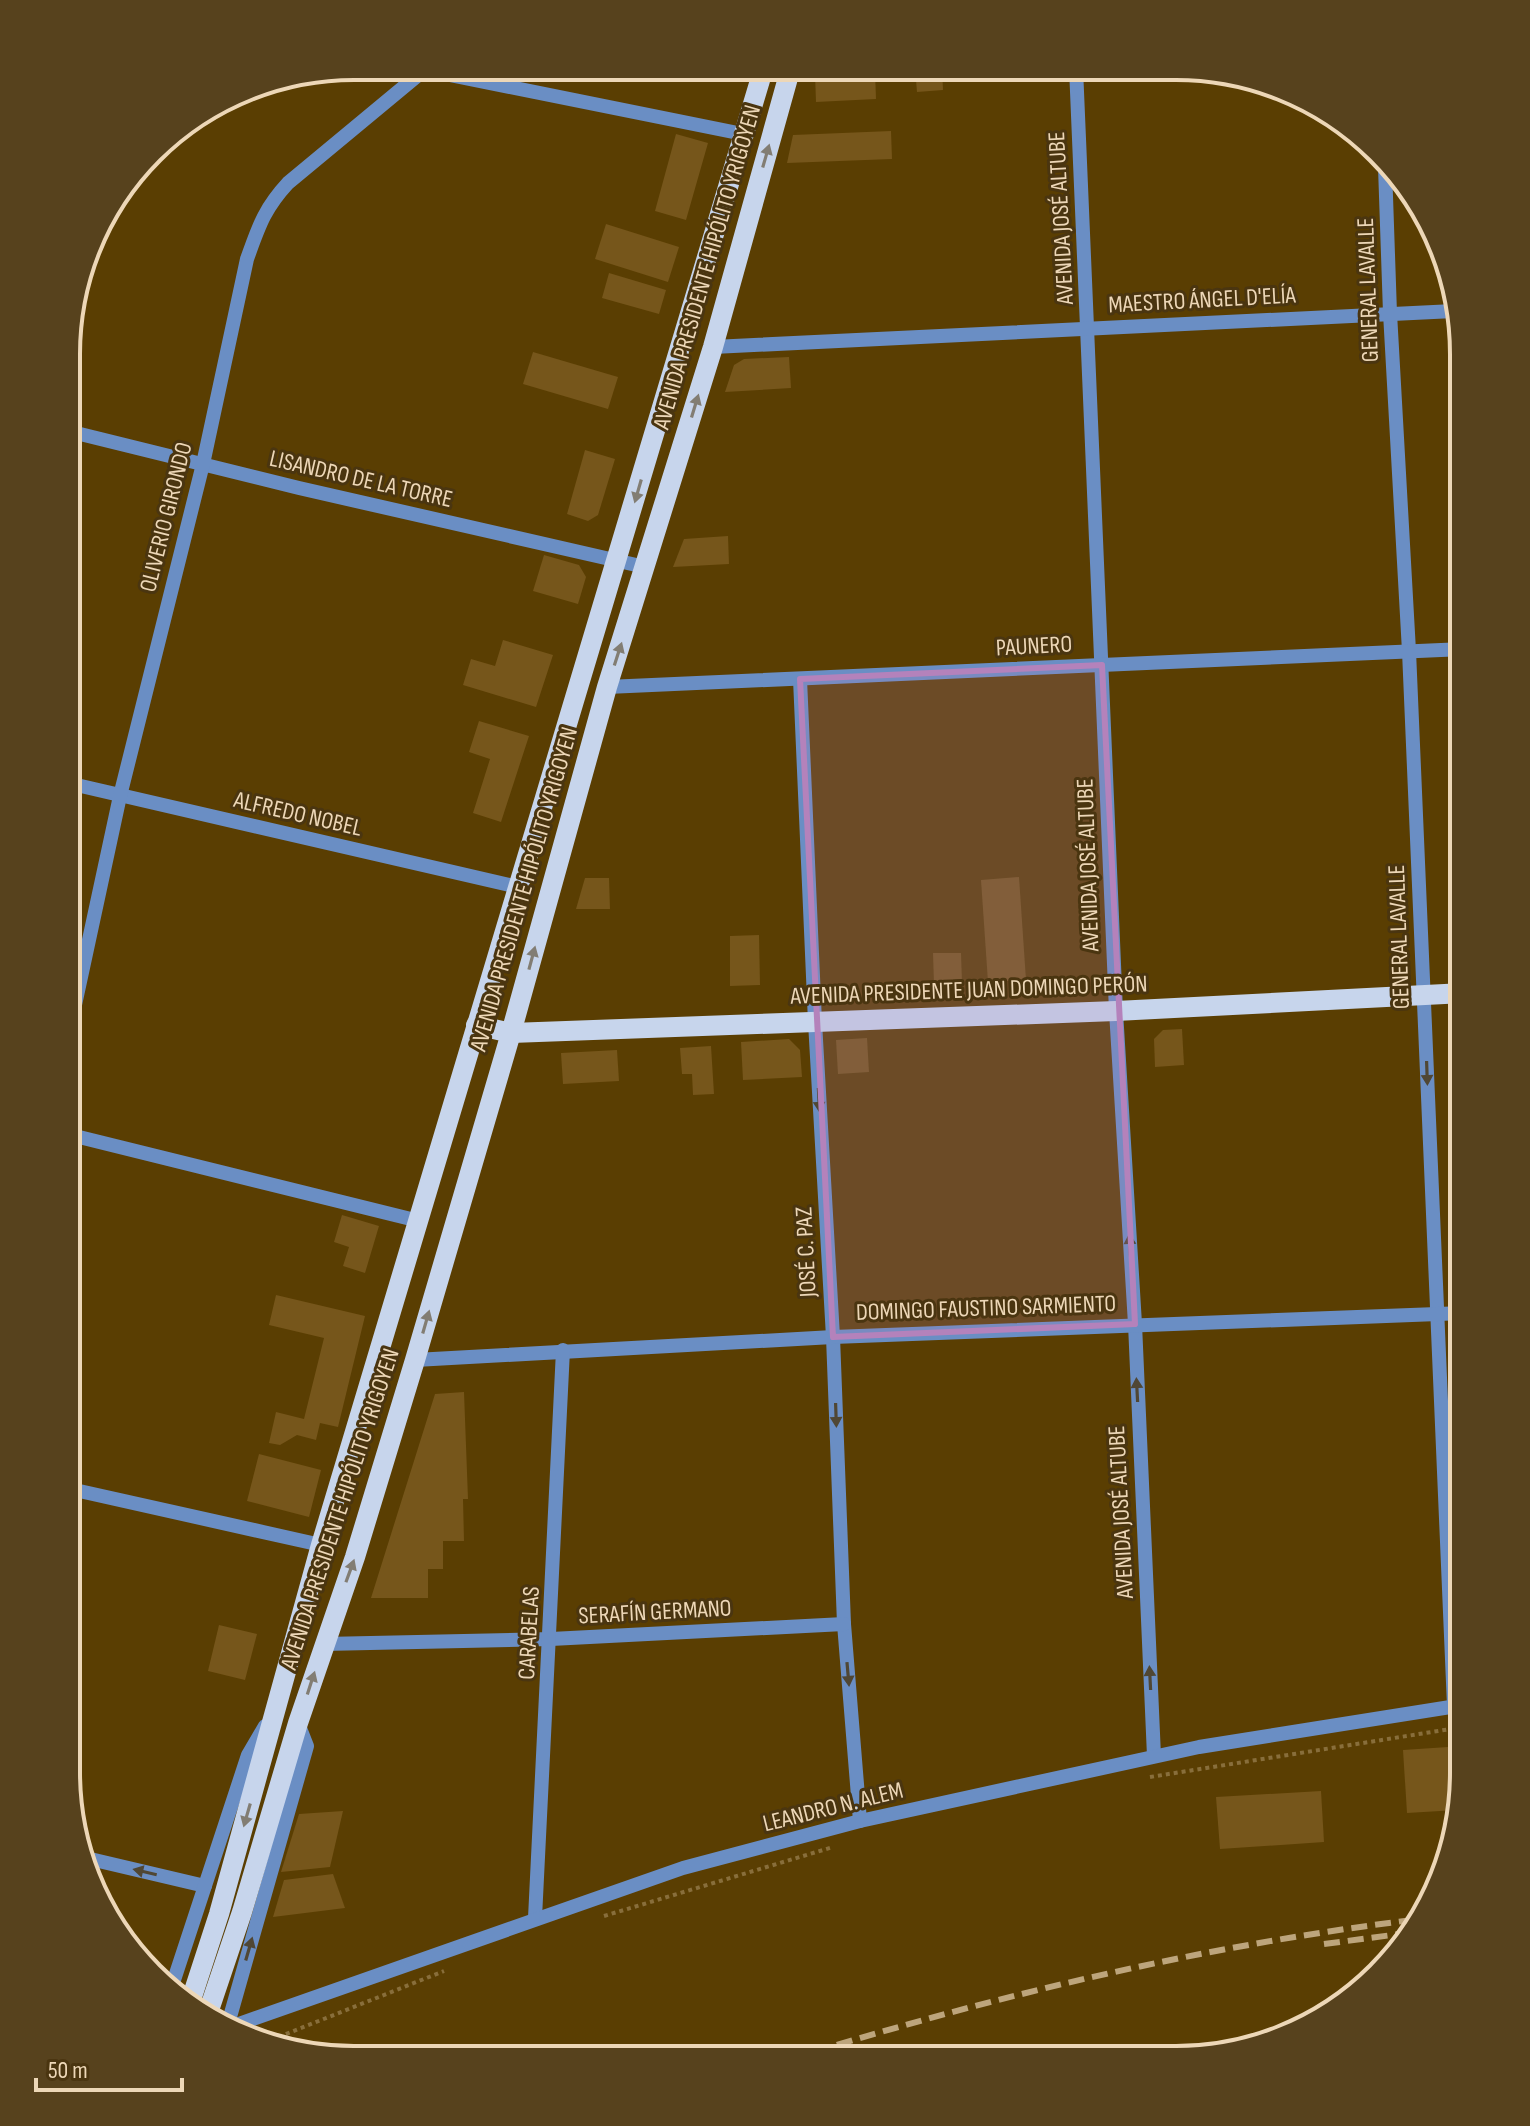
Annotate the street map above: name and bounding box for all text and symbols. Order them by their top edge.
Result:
street label: AVENIDA PRESIDENTE HIPÓLITO YRIGOYEN [647,102,767,433]
street label: AVENIDA JOSÉ ALTUBE [1042,131,1080,306]
one-way arrow [761,143,773,168]
street label: GENERAL LAVALLE [1351,217,1385,363]
street label: MAESTRO ÁNGEL D'ELÍA [1108,281,1297,319]
one-way arrow [689,393,702,417]
street label: OLIVERIO GIRONDO [133,439,199,595]
street label: LISANDRO DE LA TORRE [267,444,455,514]
one-way arrow [631,479,644,503]
street label: PAUNERO [995,630,1073,662]
one-way arrow [612,642,624,666]
street label: AVENIDA PRESIDENTE HIPÓLITO YRIGOYEN [464,724,584,1055]
street label: AVENIDA JOSÉ ALTUBE [1070,778,1106,953]
street label: ALFREDO NOBEL [230,785,365,843]
street label: GENERAL LAVALLE [1382,864,1416,1010]
one-way arrow [526,946,539,970]
street label: AVENIDA PRESIDENTE JUAN DOMINGO PERÓN [789,969,1148,1011]
one-way arrow [1420,1061,1433,1086]
one-way arrow [813,1088,826,1113]
street label: JOSÉ C. PAZ [789,1206,823,1299]
one-way arrow [1123,1233,1136,1258]
street label: DOMINGO FAUSTINO SARMIENTO [855,1289,1117,1327]
one-way arrow [421,1310,433,1335]
street label: AVENIDA PRESIDENTE HIPÓLITO YRIGOYEN [274,1345,406,1674]
one-way arrow [1131,1377,1144,1402]
one-way arrow [830,1403,843,1428]
street label: AVENIDA JOSÉ ALTUBE [1102,1425,1140,1600]
one-way arrow [344,1559,357,1583]
street label: CARABELAS [512,1586,546,1680]
street label: SERAFÍN GERMANO [578,1594,732,1630]
one-way arrow [842,1662,855,1687]
one-way arrow [1144,1665,1157,1690]
one-way arrow [305,1671,318,1695]
street label: LEANDRO N. ALEM [760,1776,906,1838]
one-way arrow [240,1803,253,1827]
one-way arrow [133,1865,158,1878]
one-way arrow [244,1937,256,1962]
scale bar [36,2042,182,2092]
text: 50 m [48,2056,88,2085]

